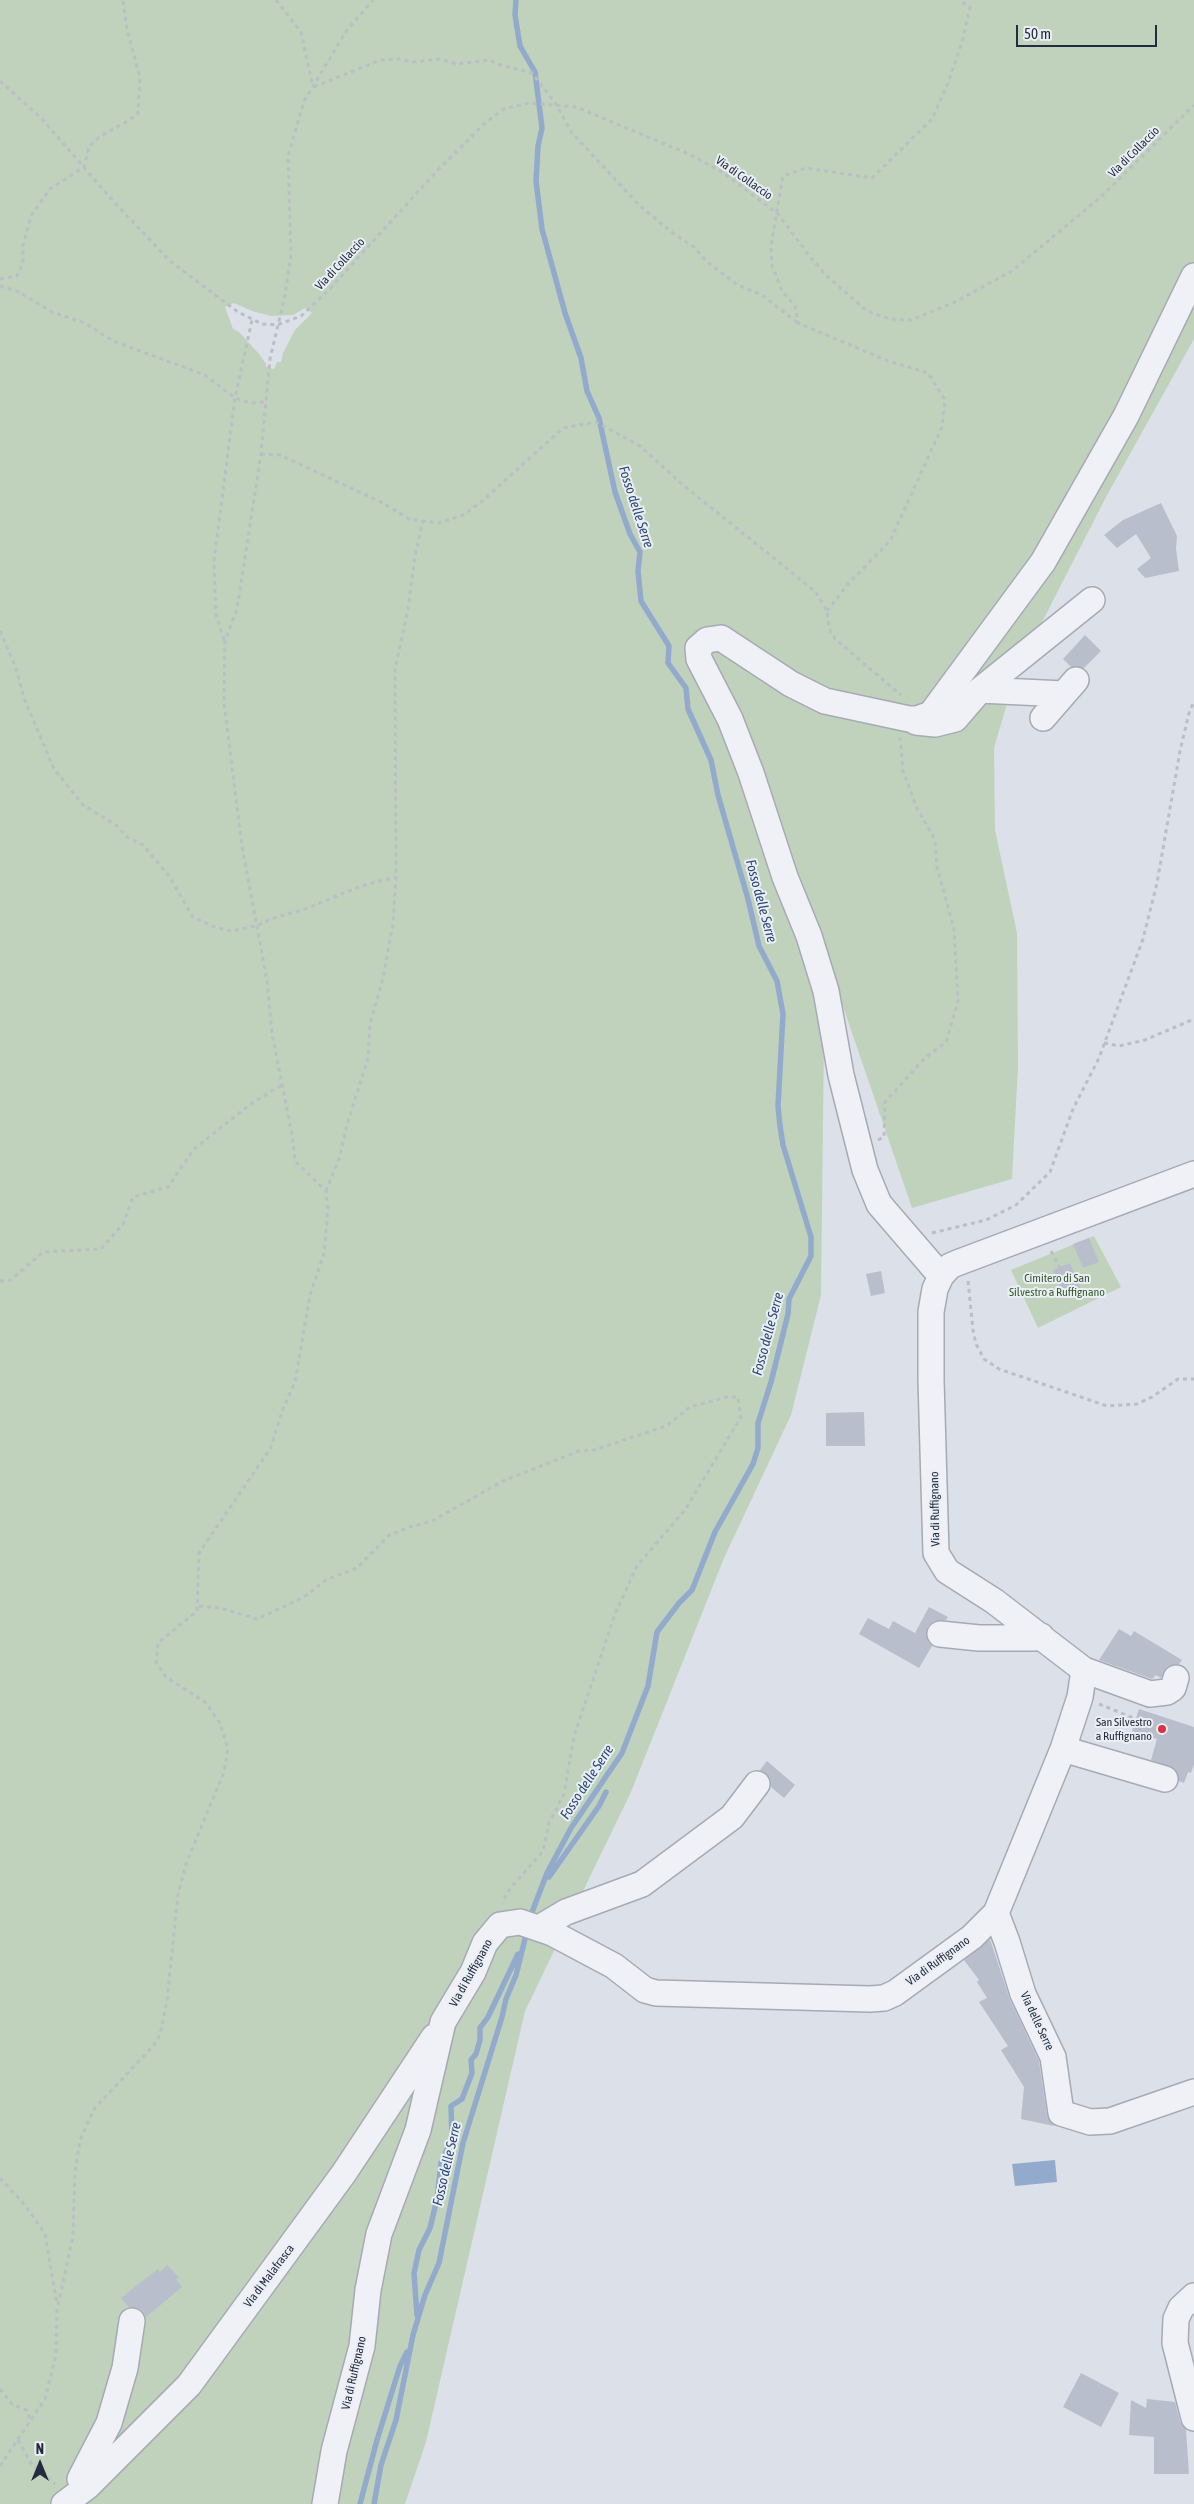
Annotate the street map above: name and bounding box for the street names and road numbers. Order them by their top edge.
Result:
street label: Via di Collaccio [1105,123,1163,181]
street label: Via di Collaccio [713,153,775,203]
street label: Via di Collaccio [312,235,368,293]
street label: Via di Ruffignano [927,1471,943,1547]
street label: Via di Ruffignano [903,1933,973,1989]
street label: Via di Ruffignano [447,1937,495,2009]
street label: Via delle Serre [1017,1989,1057,2053]
street label: Via di Malafrasca [241,2242,297,2310]
street label: Via di Ruffignano [339,2335,369,2411]

